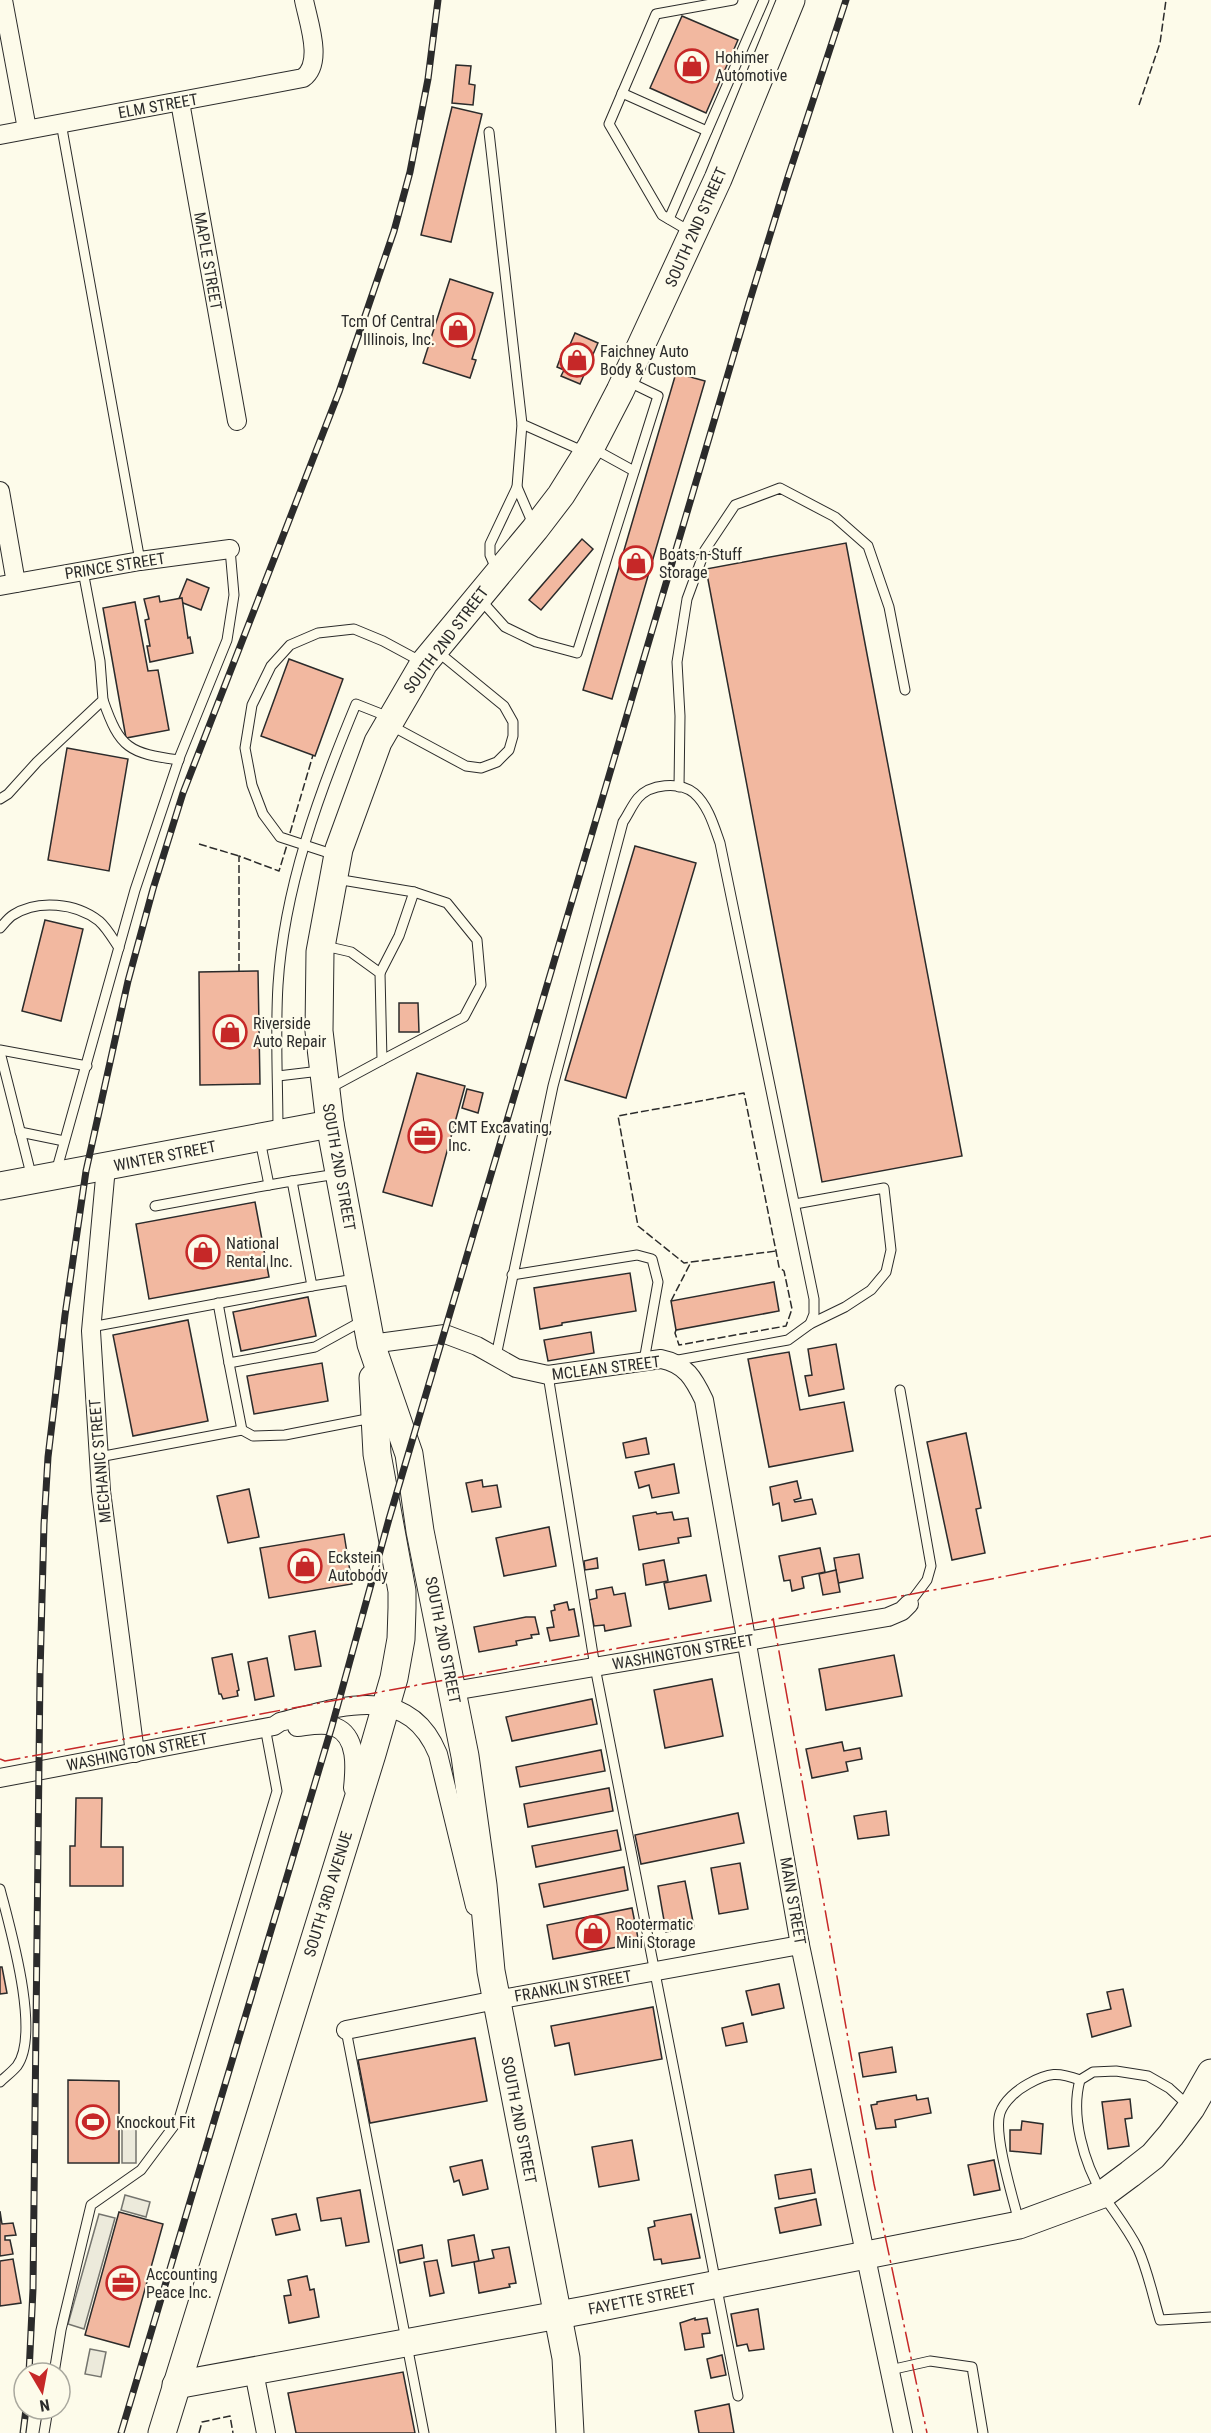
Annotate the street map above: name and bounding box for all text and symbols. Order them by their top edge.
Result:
shop icon: Hohimer Automotive [674,48,710,84]
place label: Hohimer Automotive [715,48,787,85]
street label: ELM STREET [117,90,199,122]
street label: SOUTH 2ND STREET [661,164,731,290]
street label: MAPLE STREET [190,211,226,311]
place label: Tcm Of Central Illinois, Inc. [341,312,435,349]
shop icon: Tcm Of Central Illinois, Inc. [440,312,476,348]
shop icon: Faichney Auto Body & Custom [559,342,595,378]
place label: Faichney Auto Body & Custom [600,342,696,379]
shop icon: Boats-n-Stuff Storage [618,545,654,581]
place label: Boats-n-Stuff Storage [659,545,742,582]
street label: PRINCE STREET [63,549,167,583]
street label: SOUTH 2ND STREET [400,583,492,697]
shop icon: Riverside Auto Repair [212,1014,248,1050]
place label: Riverside Auto Repair [253,1014,326,1051]
street label: SOUTH 2ND STREET [318,1102,360,1232]
office icon: CMT Excavating, Inc. [407,1118,443,1154]
place label: CMT Excavating, Inc. [448,1118,552,1155]
street label: WINTER STREET [112,1137,218,1175]
shop icon: National Rental Inc. [185,1234,221,1270]
place label: National Rental Inc. [226,1234,293,1271]
street label: MCLEAN STREET [551,1352,661,1384]
street label: MECHANIC STREET [85,1398,115,1524]
shop icon: Eckstein Autobody [287,1548,323,1584]
place label: Eckstein Autobody [328,1548,388,1585]
street label: SOUTH 2ND STREET [421,1575,465,1705]
street label: WASHINGTON STREET [611,1630,755,1674]
street label: WASHINGTON STREET [65,1729,209,1775]
street label: SOUTH 3RD AVENUE [300,1829,356,1959]
street label: MAIN STREET [776,1856,810,1946]
shop icon: Rootermatic Mini Storage [575,1915,611,1951]
place label: Rootermatic Mini Storage [616,1915,695,1952]
street label: FRANKLIN STREET [513,1966,633,2006]
street label: SOUTH 2ND STREET [497,2055,541,2185]
sports icon: Knockout Fit [75,2104,111,2140]
place label: Knockout Fit [116,2113,195,2132]
office icon: Accounting Peace Inc. [105,2265,141,2301]
place label: Accounting Peace Inc. [146,2265,218,2302]
street label: FAYETTE STREET [587,2279,697,2319]
north arrow [12,2361,72,2421]
text: N [38,2395,51,2415]

